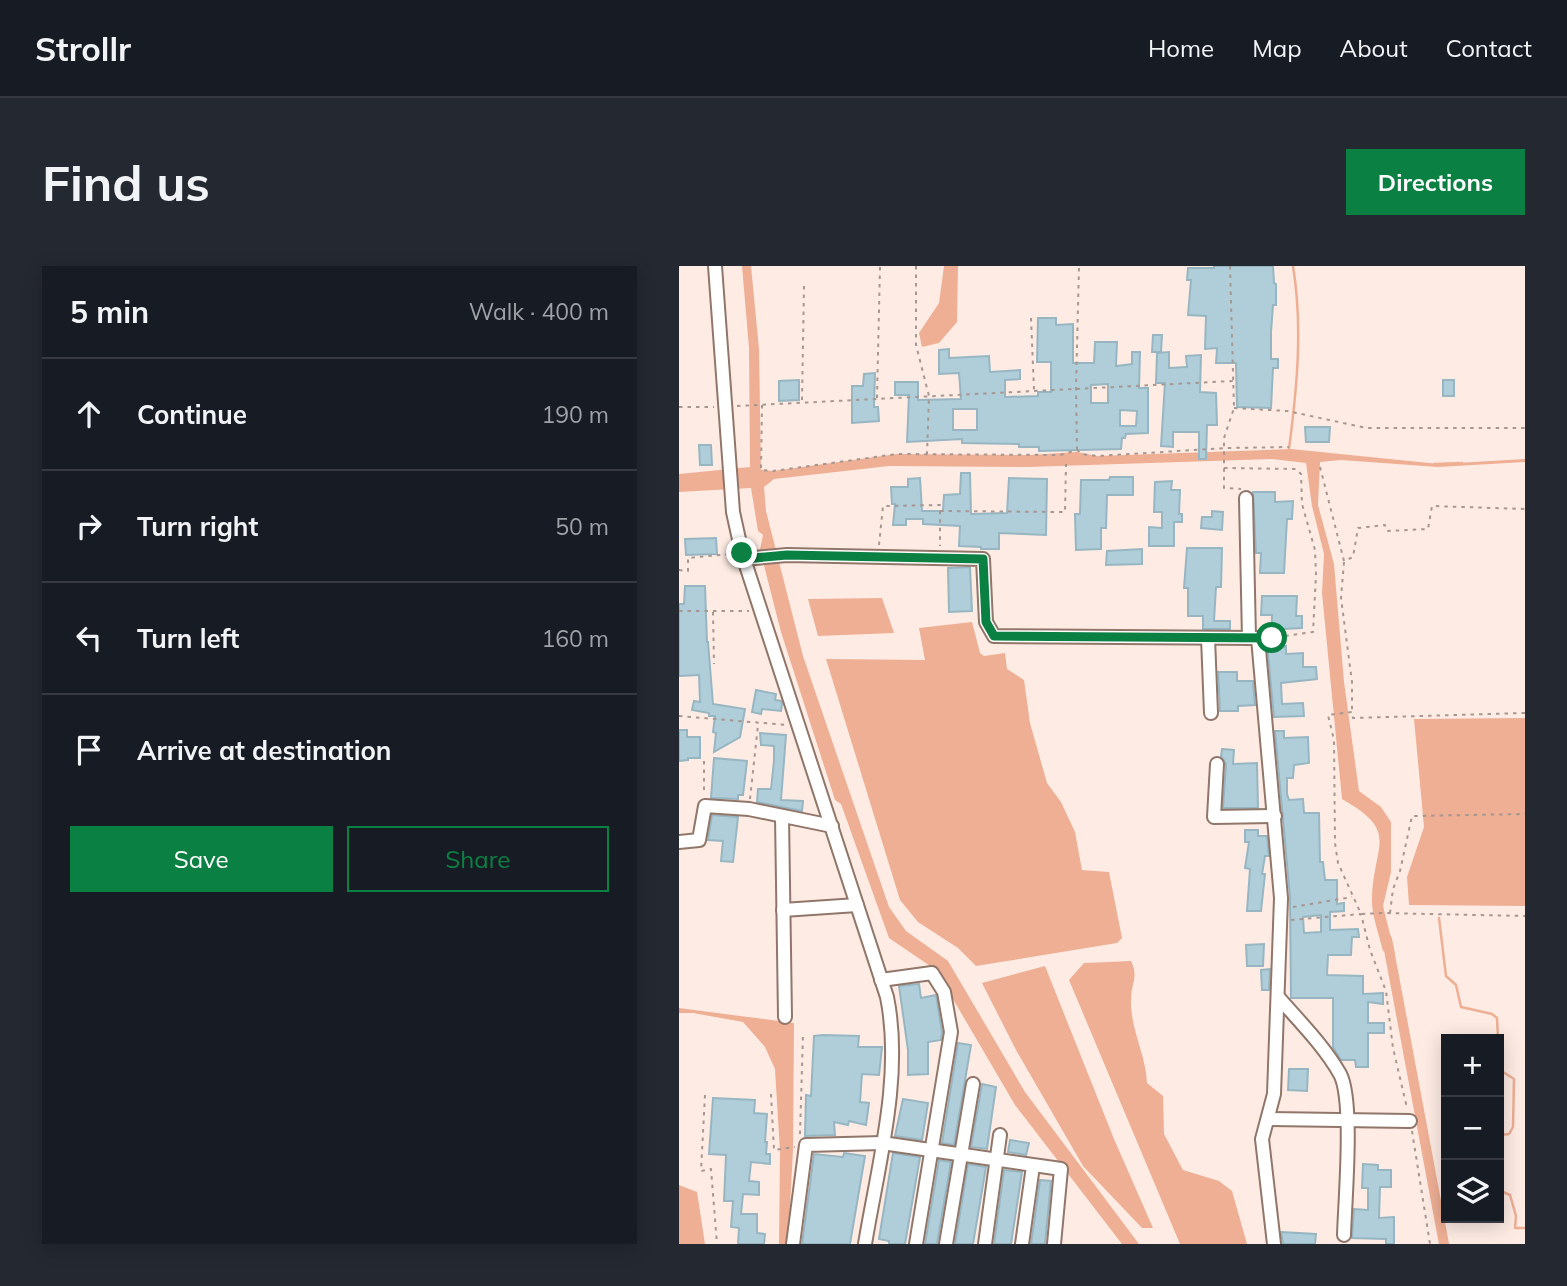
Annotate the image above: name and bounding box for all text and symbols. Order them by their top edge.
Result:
text: Strollr [35,28,131,69]
text: Home [1148,33,1214,63]
text: Map [1252,33,1302,63]
text: About [1340,33,1408,63]
text: Contact [1446,33,1532,63]
button: Directions [1346,149,1525,215]
text: Find us [42,152,210,213]
text: 5 min [70,293,149,331]
text: Walk · 400 m [469,297,609,326]
icon: ahead [70,395,108,433]
text: Continue [137,398,247,431]
text: 190 m [541,400,609,429]
icon: right [70,507,108,545]
text: Turn right [137,510,258,543]
text: 50 m [555,512,609,541]
route end [726,537,757,568]
icon: left [70,619,108,657]
text: Turn left [137,622,239,655]
route start [1256,622,1287,653]
text: 160 m [541,624,609,653]
icon: arrive [70,731,108,769]
text: Arrive at destination [137,734,392,767]
button: Save [70,826,333,892]
button: Share [347,826,609,892]
map controls [1441,1034,1504,1223]
button: + [1441,1034,1504,1097]
button: − [1441,1097,1504,1160]
button: layers [1441,1160,1504,1223]

